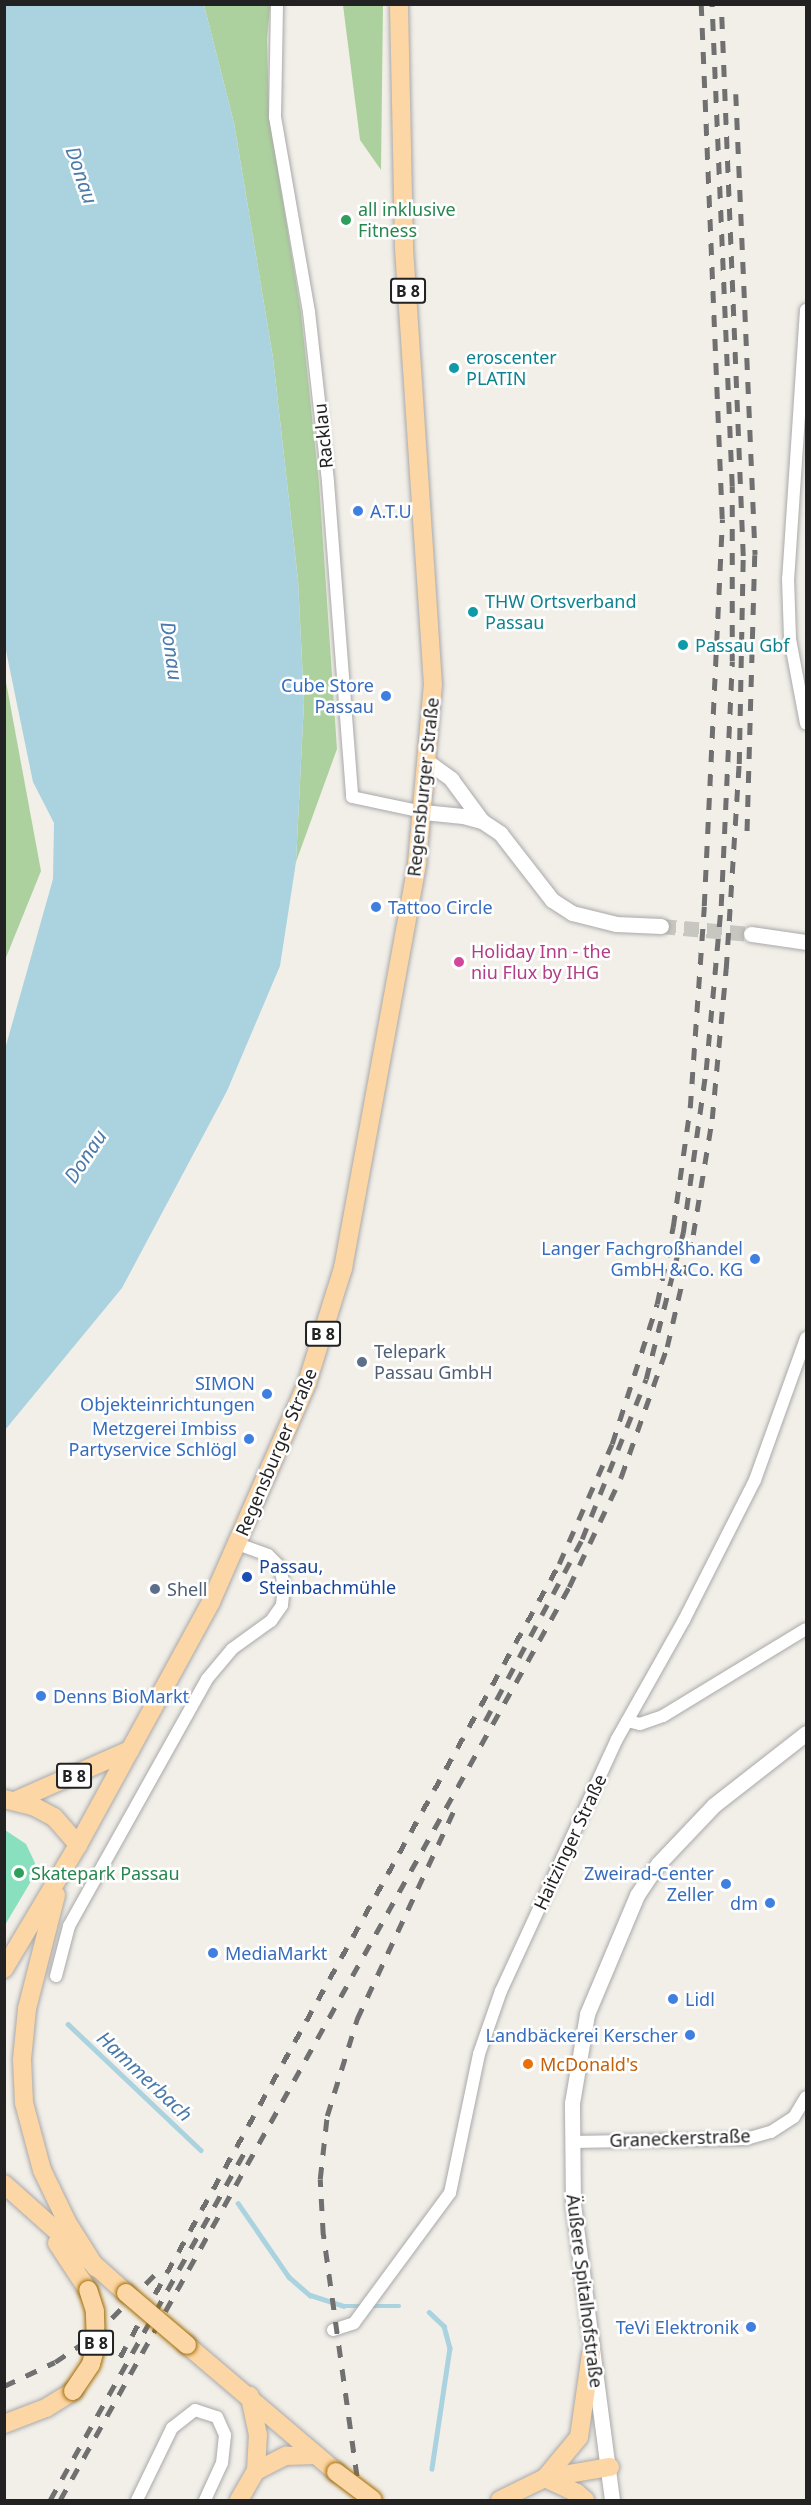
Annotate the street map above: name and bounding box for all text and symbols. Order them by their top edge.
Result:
water label: Donau [61,143,103,207]
place label: all inklusive Fitness [358,199,456,242]
marker: all inklusive Fitness [339,213,353,227]
road number: B 8 [390,278,426,304]
place label: eroscenter PLATIN [466,347,557,389]
marker: eroscenter PLATIN [447,361,461,375]
street label: Racklau [309,402,337,470]
place label: A.T.U [370,500,412,522]
marker: A.T.U [351,504,365,518]
place label: THW Ortsverband Passau [485,591,636,634]
marker: THW Ortsverband Passau [466,605,480,619]
water label: Donau [156,620,188,682]
place label: Passau Gbf [695,634,789,656]
marker: Passau Gbf [676,638,690,652]
place label: Cube Store Passau [281,675,374,718]
marker: Cube Store Passau [379,689,393,703]
street label: Regensburger Straße [403,696,443,878]
place label: Tattoo Circle [388,896,493,918]
marker: Tattoo Circle [369,900,383,914]
place label: Holiday Inn - the niu Flux by IHG [471,941,611,984]
marker: Holiday Inn - the niu Flux by IHG [452,955,466,969]
water label: Donau [59,1125,111,1187]
place label: Langer Fachgroßhandel GmbH & Co. KG [541,1238,743,1280]
marker: Langer Fachgroßhandel GmbH & Co. KG [748,1252,762,1266]
road number: B 8 [305,1321,341,1347]
place label: Telepark Passau GmbH [374,1341,492,1384]
marker: Telepark Passau GmbH [355,1355,369,1369]
street label: Regensburger Straße [231,1365,321,1539]
place label: SIMON Objekteinrichtungen [80,1373,255,1416]
marker: SIMON Objekteinrichtungen [260,1387,274,1401]
place label: Metzgerei Imbiss Partyservice Schlögl [69,1418,237,1460]
marker: Metzgerei Imbiss Partyservice Schlögl [242,1432,256,1446]
place label: Passau, Steinbachmühle [259,1556,396,1598]
marker: Passau, Steinbachmühle [240,1570,254,1584]
place label: Shell [167,1578,207,1600]
marker: Shell [148,1582,162,1596]
place label: Denns BioMarkt [53,1685,189,1707]
marker: Denns BioMarkt [34,1689,48,1703]
road number: B 8 [56,1763,92,1789]
street label: Haitzinger Straße [529,1771,611,1913]
place label: Skatepark Passau [31,1862,180,1884]
place label: Zweirad-Center Zeller [584,1863,714,1906]
marker: Skatepark Passau [12,1866,26,1880]
marker: Zweirad-Center Zeller [719,1877,733,1891]
place label: dm [730,1892,758,1914]
marker: dm [763,1896,777,1910]
place label: MediaMarkt [225,1942,327,1964]
marker: MediaMarkt [206,1946,220,1960]
place label: Lidl [685,1988,715,2010]
marker: Lidl [666,1992,680,2006]
place label: Landbäckerei Kerscher [485,2024,678,2046]
water label: Hammerbach [92,2026,198,2126]
marker: Landbäckerei Kerscher [683,2028,697,2042]
place label: McDonald's [540,2053,638,2075]
marker: McDonald's [521,2057,535,2071]
street label: Graneckerstraße [609,2125,751,2151]
street label: Äußere Spitalhofstraße [562,2193,608,2389]
place label: TeVi Elektronik [616,2316,739,2338]
marker: TeVi Elektronik [744,2320,758,2334]
road number: B 8 [78,2330,114,2356]

